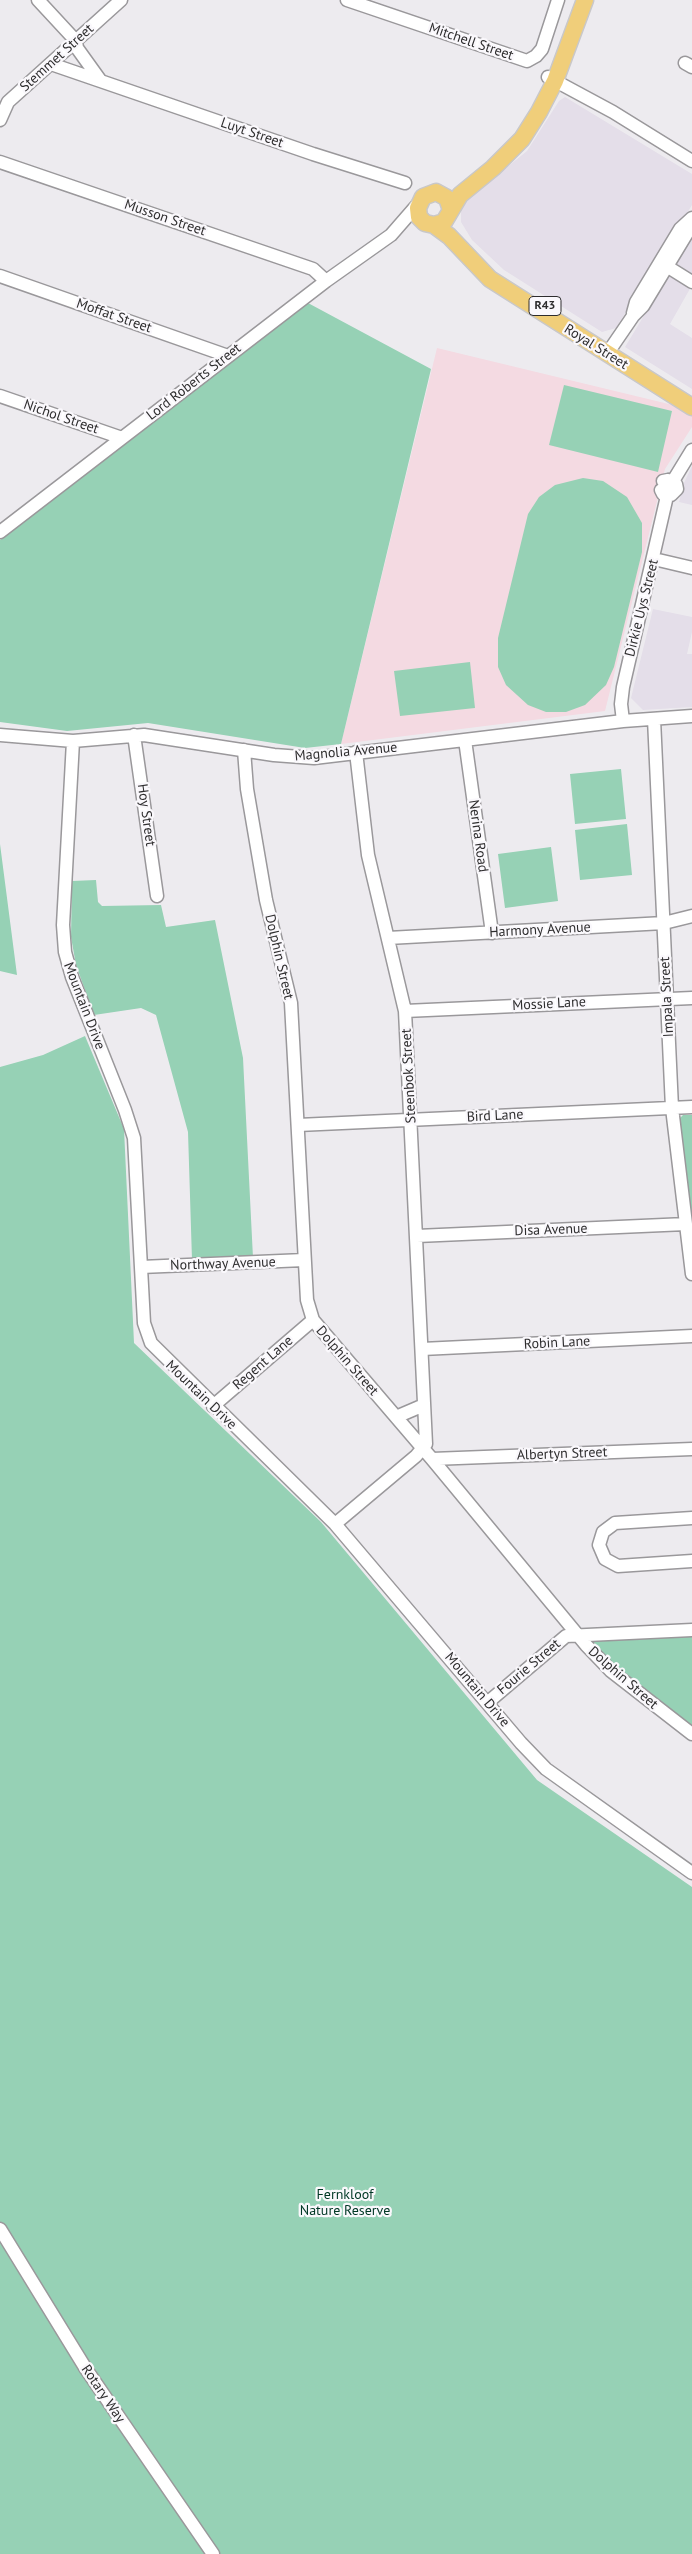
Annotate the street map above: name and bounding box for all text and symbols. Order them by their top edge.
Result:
street label: Mitchell Street [427,20,515,64]
street label: Stemmet Street [17,21,97,95]
street label: Luyt Street [218,114,286,152]
street label: Musson Street [122,196,208,240]
street label: Moffat Street [74,295,154,337]
road number: R43 [529,296,561,316]
street label: Royal Street [561,321,631,373]
street label: Lord Roberts Street [143,340,245,424]
street label: Nichol Street [21,396,101,438]
street label: Dirkie Uys Street [622,557,662,659]
street label: Magnolia Avenue [294,739,398,765]
street label: Hoy Street [133,783,159,847]
street label: Nerina Road [465,799,491,873]
street label: Dolphin Street [261,913,297,1001]
street label: Harmony Avenue [489,919,591,941]
street label: Impala Street [657,956,677,1038]
street label: Mountain Drive [60,960,108,1052]
street label: Mossie Lane [512,994,586,1014]
street label: Steenbok Street [398,1028,420,1124]
street label: Bird Lane [466,1106,524,1126]
street label: Disa Avenue [514,1220,588,1240]
street label: Northway Avenue [170,1254,276,1274]
street label: Dolphin Street [312,1323,382,1399]
street label: Regent Lane [230,1332,296,1394]
street label: Robin Lane [523,1333,591,1353]
street label: Mountain Drive [162,1357,240,1433]
street label: Albertyn Street [516,1444,608,1464]
street label: Fourie Street [494,1636,564,1698]
street label: Dolphin Street [585,1643,661,1713]
street label: Mountain Drive [441,1649,513,1731]
park label: Fernkloof Nature Reserve [300,2187,390,2220]
street label: Rotary Way [77,2362,129,2426]

